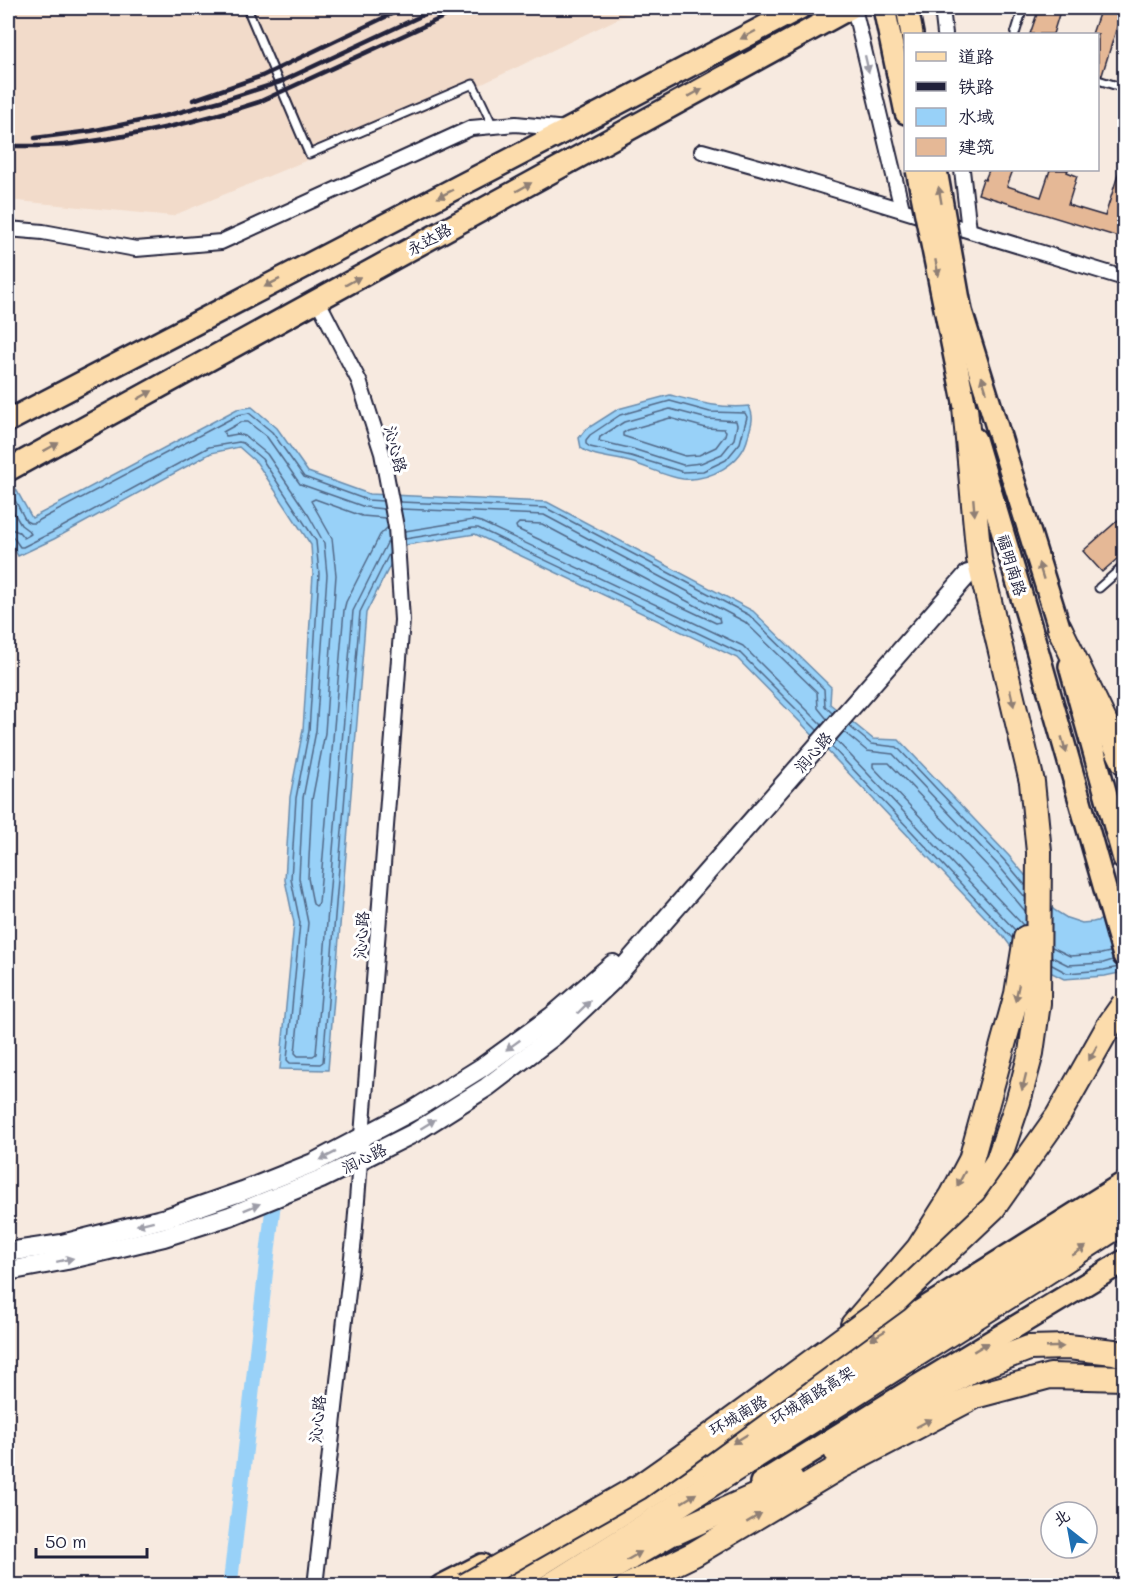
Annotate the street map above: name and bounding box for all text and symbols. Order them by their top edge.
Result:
one-way arrow [739,30,756,40]
legend [904,33,1099,171]
text: 道路 [958,44,994,68]
one-way arrow [863,55,873,74]
text: 铁路 [958,74,994,98]
one-way arrow [687,88,704,98]
text: 水域 [958,104,994,128]
text: 建筑 [958,134,994,158]
one-way arrow [516,182,533,192]
one-way arrow [936,185,945,204]
one-way arrow [437,189,454,198]
street label: 永达路 [403,218,455,259]
one-way arrow [933,259,942,278]
one-way arrow [345,276,362,286]
one-way arrow [263,278,280,288]
one-way arrow [979,375,988,393]
one-way arrow [137,390,154,400]
street label: 沁心路 [380,423,412,475]
one-way arrow [42,442,59,452]
one-way arrow [969,498,979,517]
street label: 福明南路 [993,531,1032,599]
one-way arrow [1036,562,1045,580]
one-way arrow [1008,689,1018,707]
street label: 润心路 [789,727,836,777]
one-way arrow [1060,736,1070,754]
street label: 沁心路 [348,910,373,960]
one-way arrow [1012,984,1021,1003]
one-way arrow [577,1001,591,1015]
one-way arrow [505,1039,521,1051]
one-way arrow [1088,1045,1098,1062]
one-way arrow [1018,1072,1028,1091]
one-way arrow [420,1118,436,1129]
street label: 润心路 [338,1138,390,1178]
one-way arrow [319,1151,336,1160]
one-way arrow [956,1171,966,1188]
one-way arrow [244,1202,262,1212]
one-way arrow [136,1219,155,1229]
one-way arrow [1071,1245,1087,1257]
one-way arrow [56,1255,75,1264]
one-way arrow [869,1330,886,1340]
one-way arrow [973,1342,989,1353]
one-way arrow [1045,1342,1064,1352]
street label: 环城南路高架 [765,1360,858,1429]
street label: 环城南路 [705,1389,771,1440]
street label: 沁心路 [304,1394,329,1444]
one-way arrow [915,1418,932,1427]
one-way arrow [732,1434,748,1445]
one-way arrow [681,1493,697,1504]
north arrow [1039,1500,1099,1560]
text: 北 [1049,1504,1073,1530]
one-way arrow [746,1513,763,1523]
scale bar [36,1521,147,1559]
text: 50 m [45,1529,87,1553]
one-way arrow [626,1551,643,1561]

